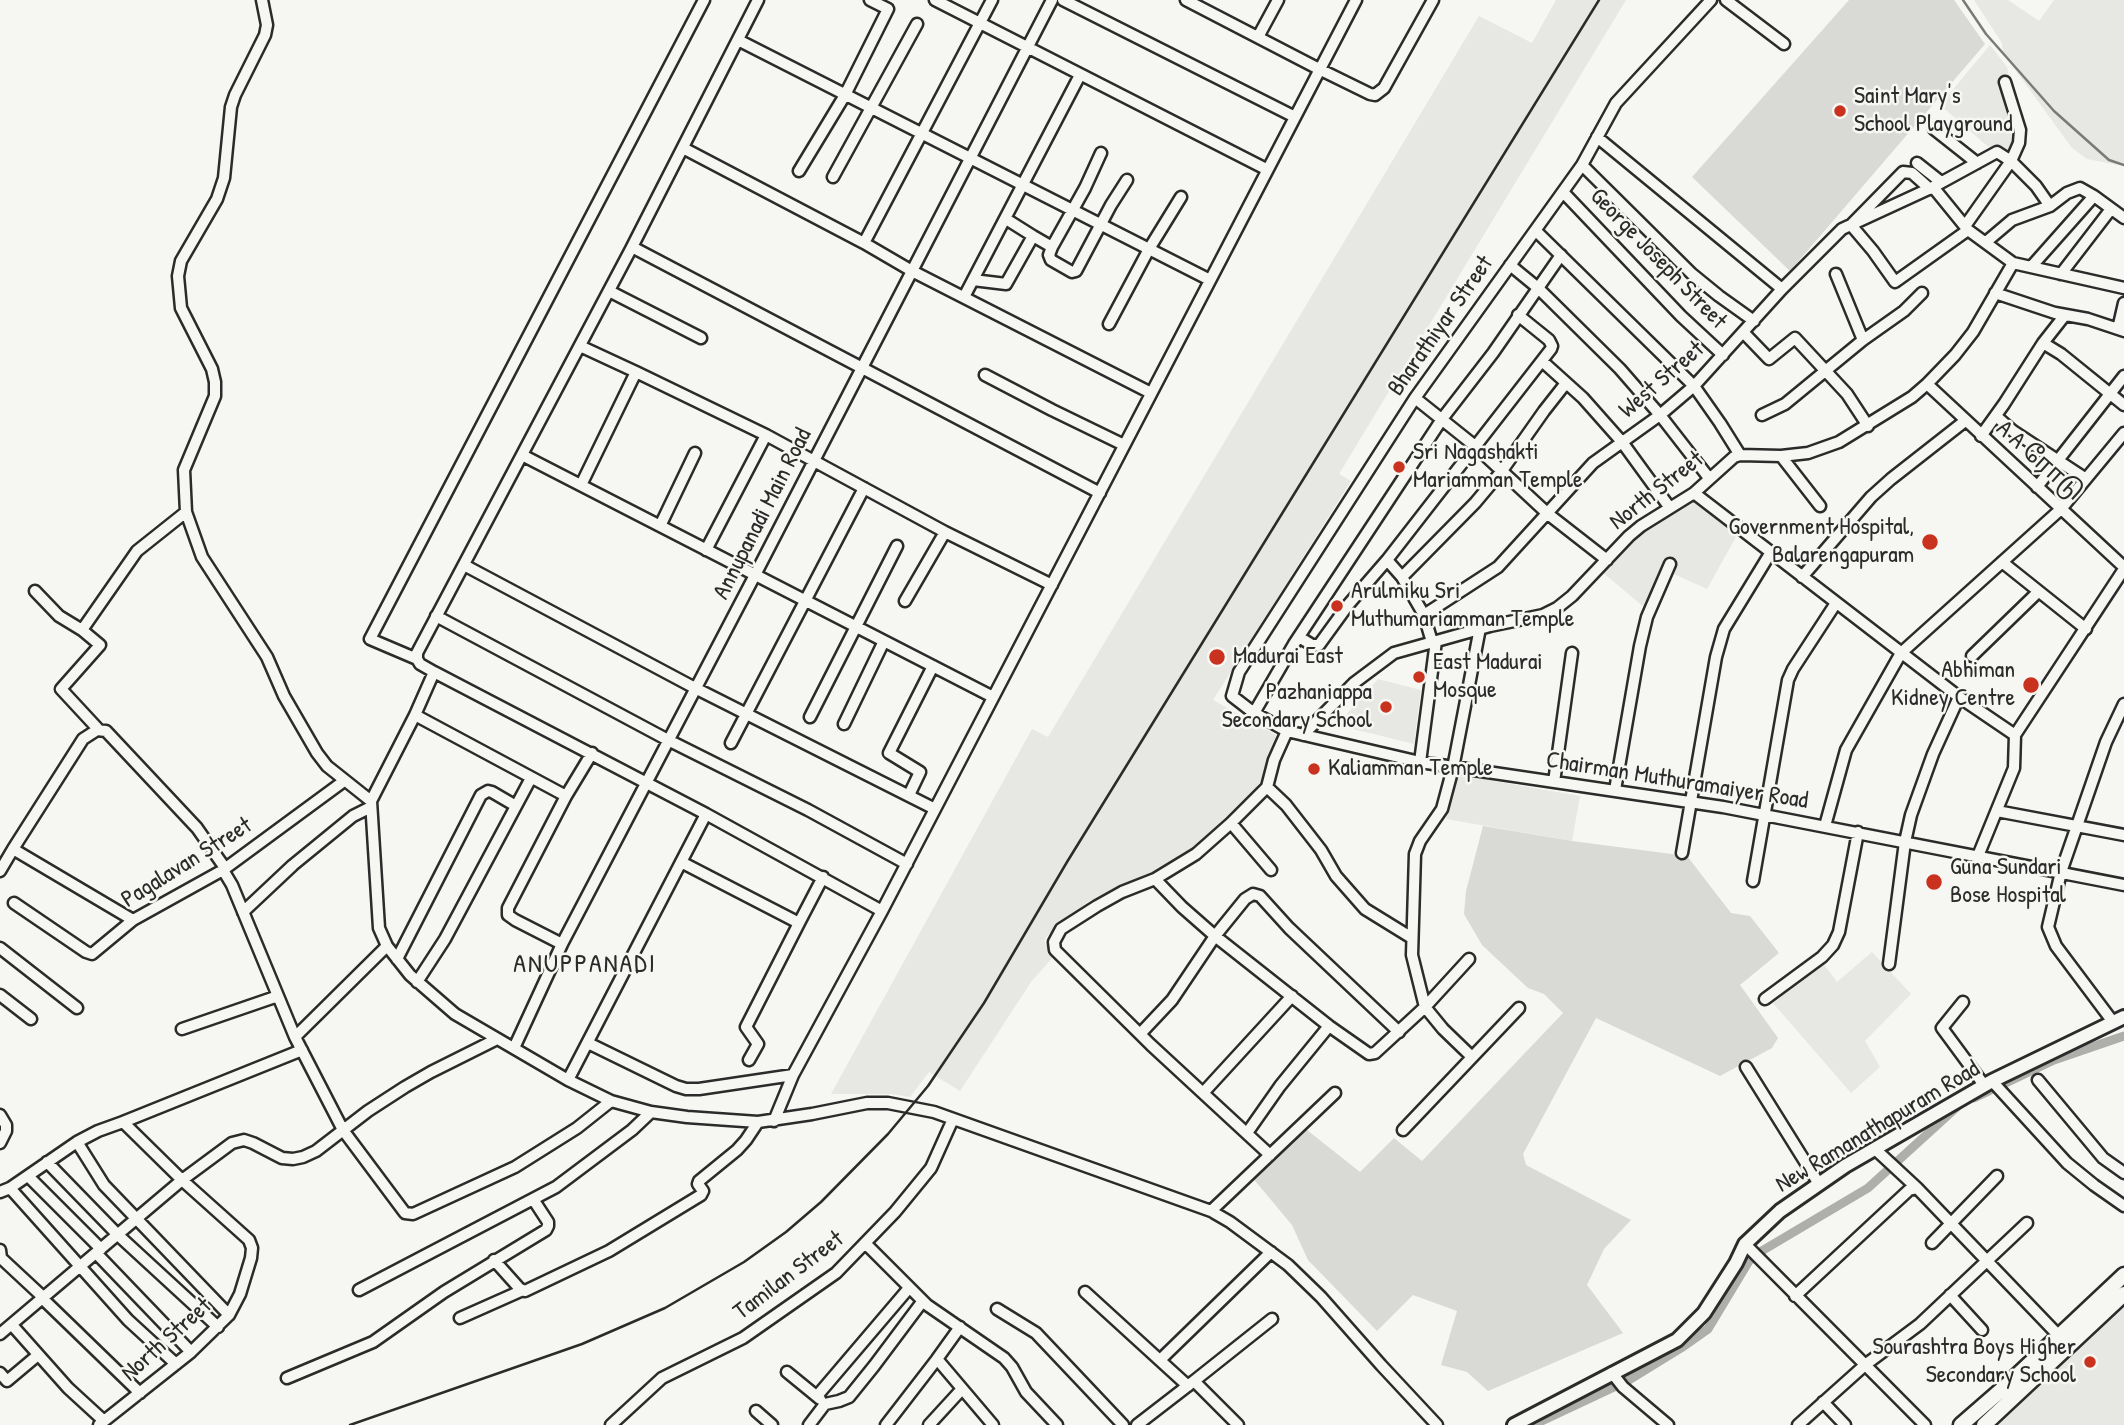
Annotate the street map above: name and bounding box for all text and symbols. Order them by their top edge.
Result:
place label: Saint Mary's School Playground [1854,83,2013,139]
marker: Saint Mary's School Playground [1832,103,1848,119]
street label: George Joseph Street [1583,183,1733,335]
street label: Bharathiyar Street [1382,250,1500,402]
street label: West Street [1614,335,1710,425]
street label: A A ரோடு [1990,415,2088,507]
street label: Annupanadi Main Road [708,424,818,604]
place label: Sri Nagashakti Mariamman Temple [1413,439,1582,495]
street label: North Street [1604,445,1710,537]
marker: Sri Nagashakti Mariamman Temple [1391,459,1407,475]
place label: Government Hospital, Balarengapuram [1728,514,1914,570]
marker: Government Hospital, Balarengapuram [1920,532,1940,552]
place label: Arulmiku Sri Muthumariamman Temple [1351,578,1574,634]
marker: Arulmiku Sri Muthumariamman Temple [1329,598,1345,614]
place label: Madurai East [1233,643,1343,671]
marker: Madurai East [1207,647,1227,667]
place label: East Madurai Mosque [1433,649,1543,705]
place label: Abhiman Kidney Centre [1891,657,2015,713]
marker: East Madurai Mosque [1411,669,1427,685]
marker: Abhiman Kidney Centre [2021,675,2041,695]
place label: Pazhaniappa Secondary School [1222,679,1372,735]
marker: Pazhaniappa Secondary School [1378,699,1394,715]
street label: Chairman Muthuramaiyer Road [1544,746,1810,816]
place label: Kaliamman Temple [1328,755,1493,783]
marker: Kaliamman Temple [1306,761,1322,777]
street label: Pagalavan Street [117,812,257,914]
place label: Guna Sundari Bose Hospital [1950,854,2066,910]
marker: Guna Sundari Bose Hospital [1924,872,1944,892]
district label: ANUPPANADI [515,949,655,981]
street label: New Ramanathapuram Road [1771,1055,1985,1199]
street label: Tamilan Street [728,1225,850,1327]
street label: North Street [116,1292,218,1388]
place label: Sourashtra Boys Higher Secondary School [1872,1334,2076,1390]
marker: Sourashtra Boys Higher Secondary School [2082,1354,2098,1370]

